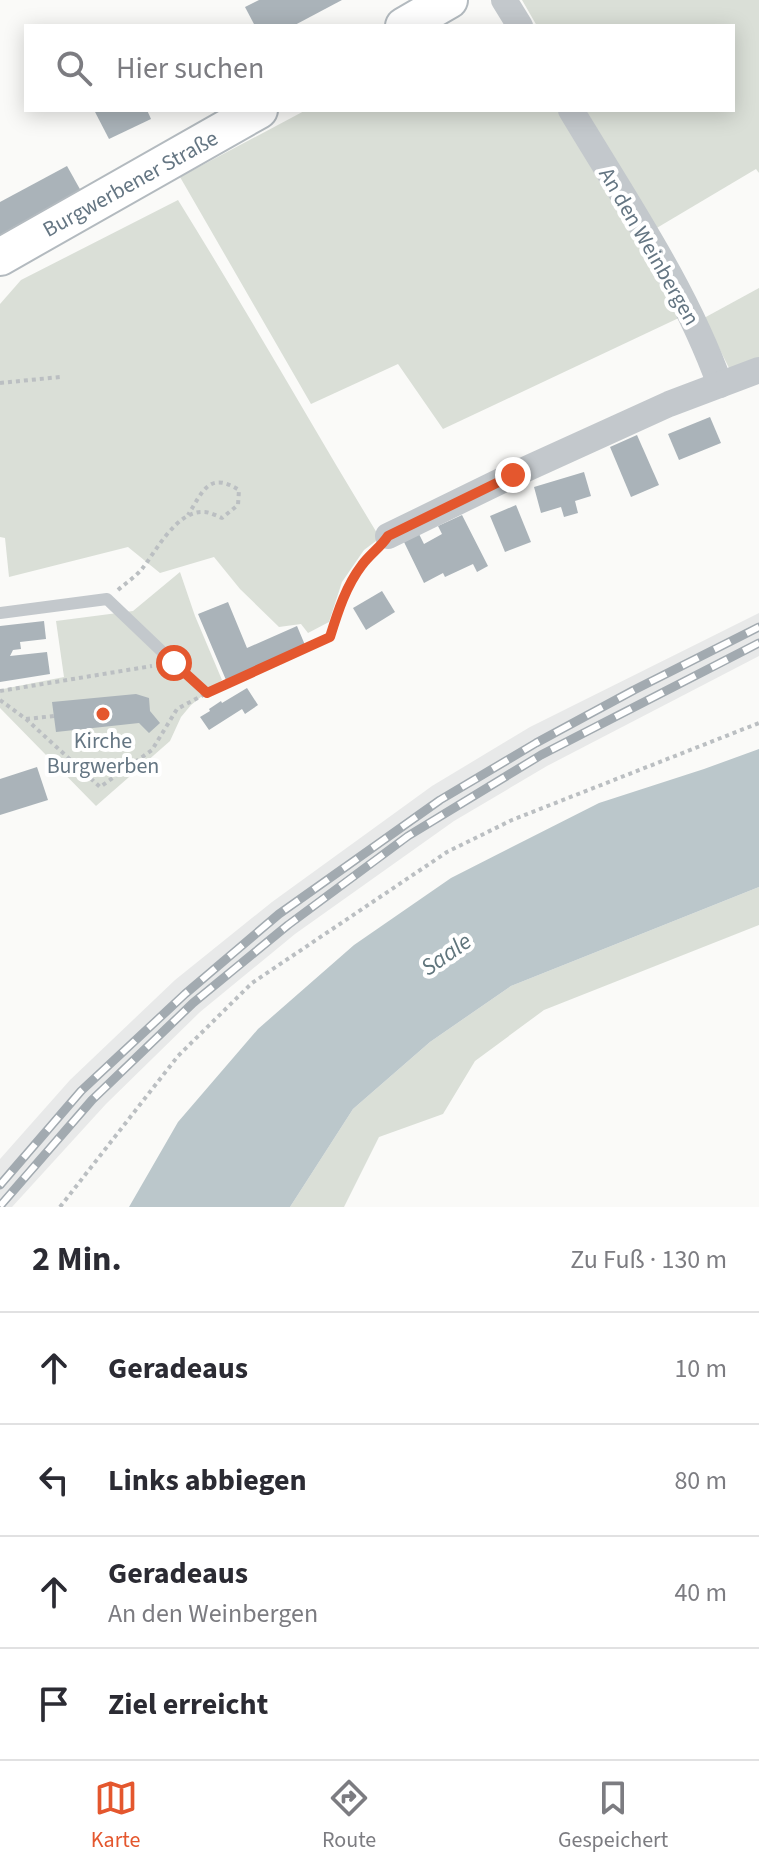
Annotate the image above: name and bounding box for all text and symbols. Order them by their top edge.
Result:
search box [24,24,735,112]
icon: search [52,46,96,90]
text: Hier suchen [116,47,264,90]
street label: Burgwerbener Straße [37,122,224,245]
street label: An den Weinbergen [591,162,707,331]
route end [495,457,531,493]
route start [156,645,192,681]
marker: Kirche Burgwerben [94,705,112,723]
place label: Kirche Burgwerben [47,725,159,782]
water label: Saale [414,924,479,985]
text: 2 Min. [32,1235,122,1284]
text: Zu Fuß · 130 m [570,1241,727,1278]
icon: ahead [32,1346,76,1390]
text: Geradeaus [108,1347,248,1390]
text: 10 m [674,1350,727,1387]
icon: left [32,1458,76,1502]
text: Links abbiegen [108,1459,307,1502]
text: 80 m [674,1462,727,1499]
text: Geradeaus [108,1552,248,1595]
icon: ahead [32,1570,76,1614]
text: 40 m [674,1574,727,1611]
text: An den Weinbergen [108,1595,318,1632]
icon: arrive [32,1682,76,1726]
text: Ziel erreicht [108,1683,268,1726]
tab: Karte [91,1776,140,1856]
tab: Route [322,1776,376,1856]
tab: Gespeichert [558,1776,668,1856]

